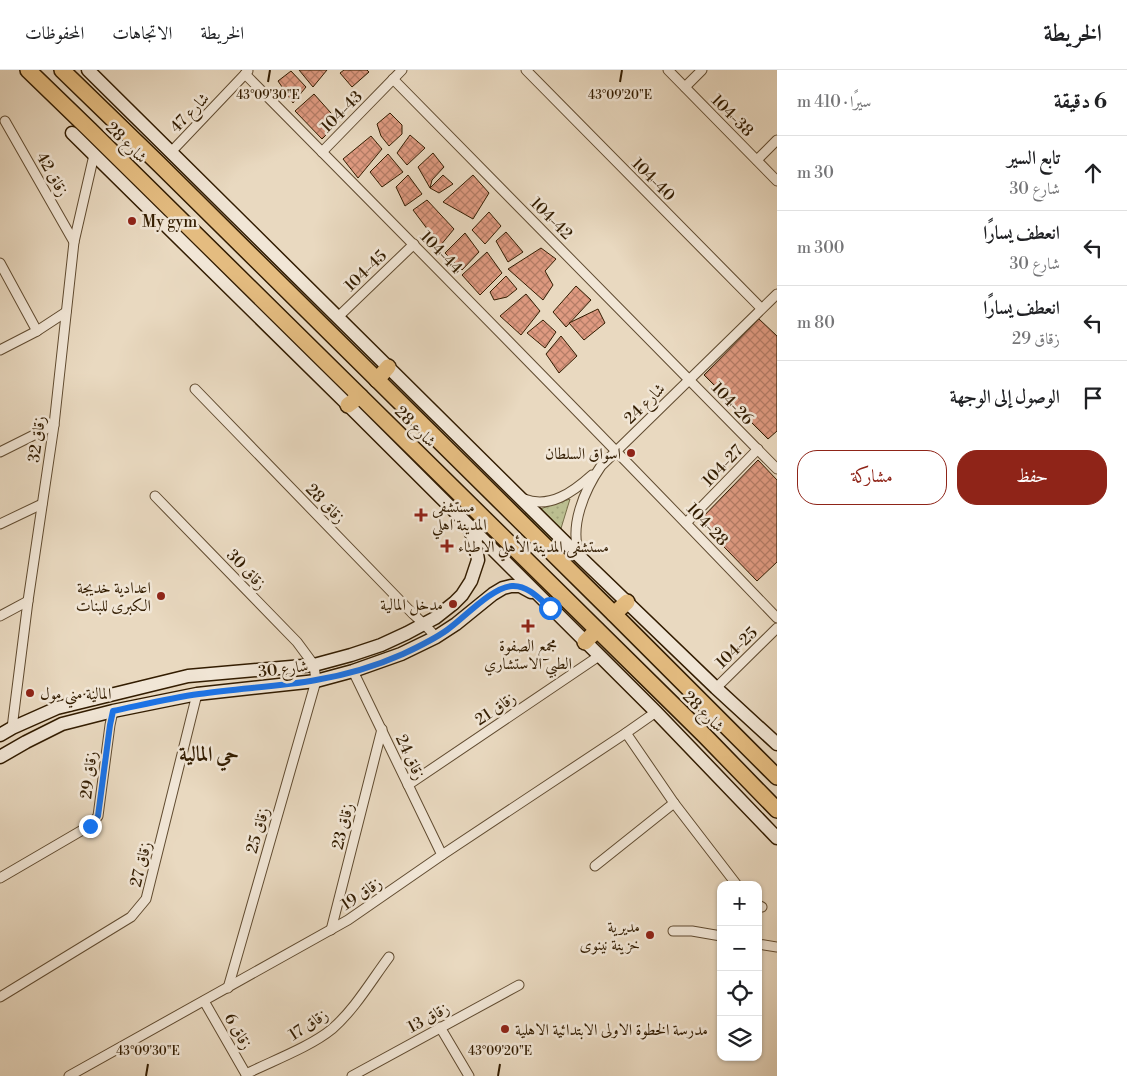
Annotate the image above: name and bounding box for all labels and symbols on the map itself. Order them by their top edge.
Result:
street label: 104-43 [317,86,367,137]
street label: شارع 47 [166,88,216,139]
text: 43°09'30"E [236,88,300,103]
text: 43°09'20"E [588,88,652,103]
street label: 104-38 [707,90,758,141]
street label: شارع 28 [99,118,151,170]
street label: زقاق 42 [32,149,73,200]
street label: 104-40 [627,154,679,206]
street label: 104-42 [526,193,577,244]
place label: My gym [142,212,197,232]
marker: My gym [126,215,138,227]
street label: 104-44 [416,227,467,279]
street label: 104-45 [340,246,391,296]
street label: 104-26 [707,378,758,429]
street label: شارع 24 [620,379,672,431]
street label: شارع 28 [388,402,440,454]
street label: زقاق 32 [24,414,50,464]
street label: 104-27 [698,441,747,491]
place label: اسواق السلطان [545,444,621,464]
marker: اسواق السلطان [625,447,637,459]
street label: زقاق 28 [301,479,349,528]
place label: مستشفى المدينة اهلي [432,497,487,540]
street label: 104-28 [682,499,733,550]
marker: مستشفى المدينة اهلي [414,508,428,522]
place label: مستشفى المدينة الأهلي الاطباء [458,535,609,562]
marker: مستشفى المدينة الأهلي الاطباء [440,539,454,553]
street label: زقاق 30 [222,545,270,594]
place label: اعدادية خديجة الكبرى للبنات [76,578,151,616]
marker: اعدادية خديجة الكبرى للبنات [155,590,167,602]
place label: مدخل المالية [380,595,443,616]
route start [539,597,562,620]
marker: مدخل المالية [447,598,459,610]
marker: مجمع الصفوة الطبي الاستشاري [521,619,535,633]
street label: 104-25 [711,623,762,673]
place label: مجمع الصفوة الطبي الاستشاري [484,636,572,679]
street label: شارع 30 [257,656,310,685]
place label: المالية مني مول [40,684,111,709]
marker: المالية مني مول [24,687,36,699]
street label: شارع 28 [676,687,728,739]
street label: زقاق 21 [471,688,520,730]
street label: زقاق 24 [391,732,429,783]
district label: حي المالية [179,742,239,772]
street label: زقاق 29 [76,750,102,800]
street label: زقاق 23 [328,801,358,851]
street label: زقاق 25 [242,805,274,856]
route end [79,815,102,838]
street label: زقاق 27 [126,839,156,889]
street label: زقاق 19 [337,873,386,915]
place label: مديرية خزينة نينوى [580,917,640,955]
marker: مديرية خزينة نينوى [644,929,656,941]
street label: زقاق 13 [404,998,453,1037]
street label: زقاق 17 [285,1005,332,1045]
street label: زقاق 6 [220,1010,256,1053]
place label: مدرسة الخطوة الاولى الابتدائية الاهلية [515,1020,708,1040]
marker: مدرسة الخطوة الاولى الابتدائية الاهلية [499,1023,511,1035]
text: 43°09'30"E [116,1044,180,1059]
text: 43°09'20"E [468,1044,532,1059]

